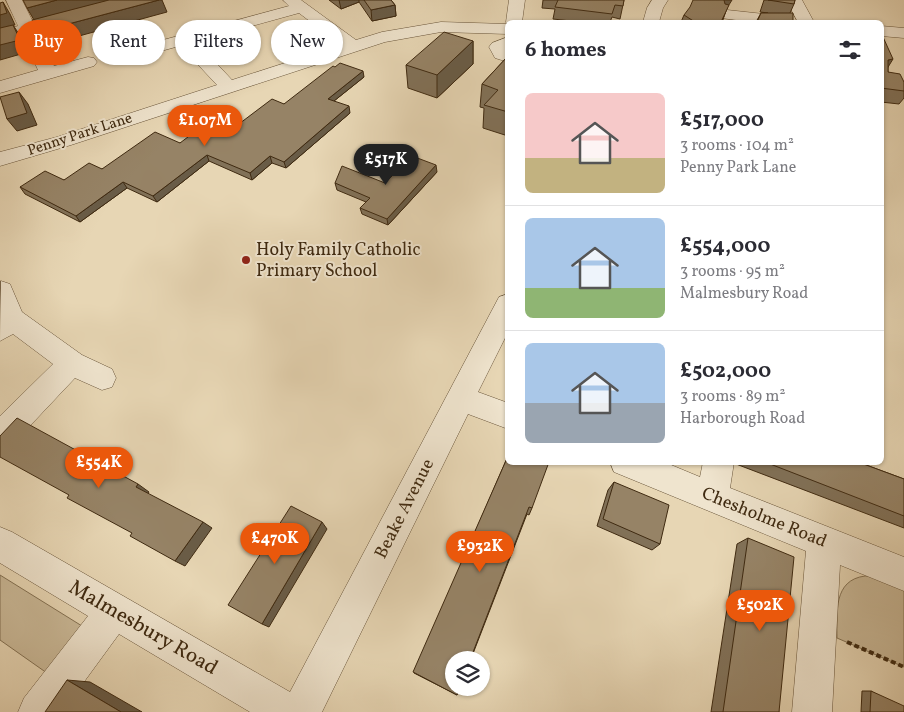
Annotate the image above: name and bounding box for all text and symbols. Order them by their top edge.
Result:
chip: Buy [15,20,82,65]
chip: Rent [92,20,165,65]
chip: Filters [175,20,261,65]
chip: New [271,20,343,65]
text: 6 homes [525,36,606,65]
icon: filters [836,36,864,64]
pin: £1.07M [164,104,246,147]
text: £517,000 [680,106,764,135]
street label: Penny Park Lane [25,108,135,162]
text: £1.07M [178,110,232,132]
icon: home [565,113,625,173]
text: 3 rooms · 104 m² [680,135,794,157]
pin: £517K [351,144,421,186]
text: £517K [365,149,407,171]
text: Penny Park Lane [680,157,796,179]
text: £554,000 [680,232,770,261]
place label: Holy Family Catholic Primary School [256,238,421,284]
icon: home [565,238,625,298]
marker: Holy Family Catholic Primary School [240,254,252,266]
text: 3 rooms · 95 m² [680,261,785,283]
text: Malmesbury Road [680,283,808,305]
text: £502,000 [680,357,771,386]
icon: home [565,363,625,423]
text: 3 rooms · 89 m² [680,386,785,408]
text: Harborough Road [680,408,805,430]
pin: £554K [64,446,134,489]
text: £554K [76,452,122,474]
street label: Beake Avenue [369,455,441,563]
street label: Chesholme Road [698,482,830,554]
pin: £470K [240,522,310,565]
text: £470K [251,528,299,550]
pin: £932K [445,530,515,573]
text: £932K [457,536,503,558]
street label: Malmesbury Road [63,573,223,683]
pin: £502K [725,590,795,632]
text: £502K [737,595,783,617]
map controls [445,651,490,696]
button: layers [445,651,490,696]

